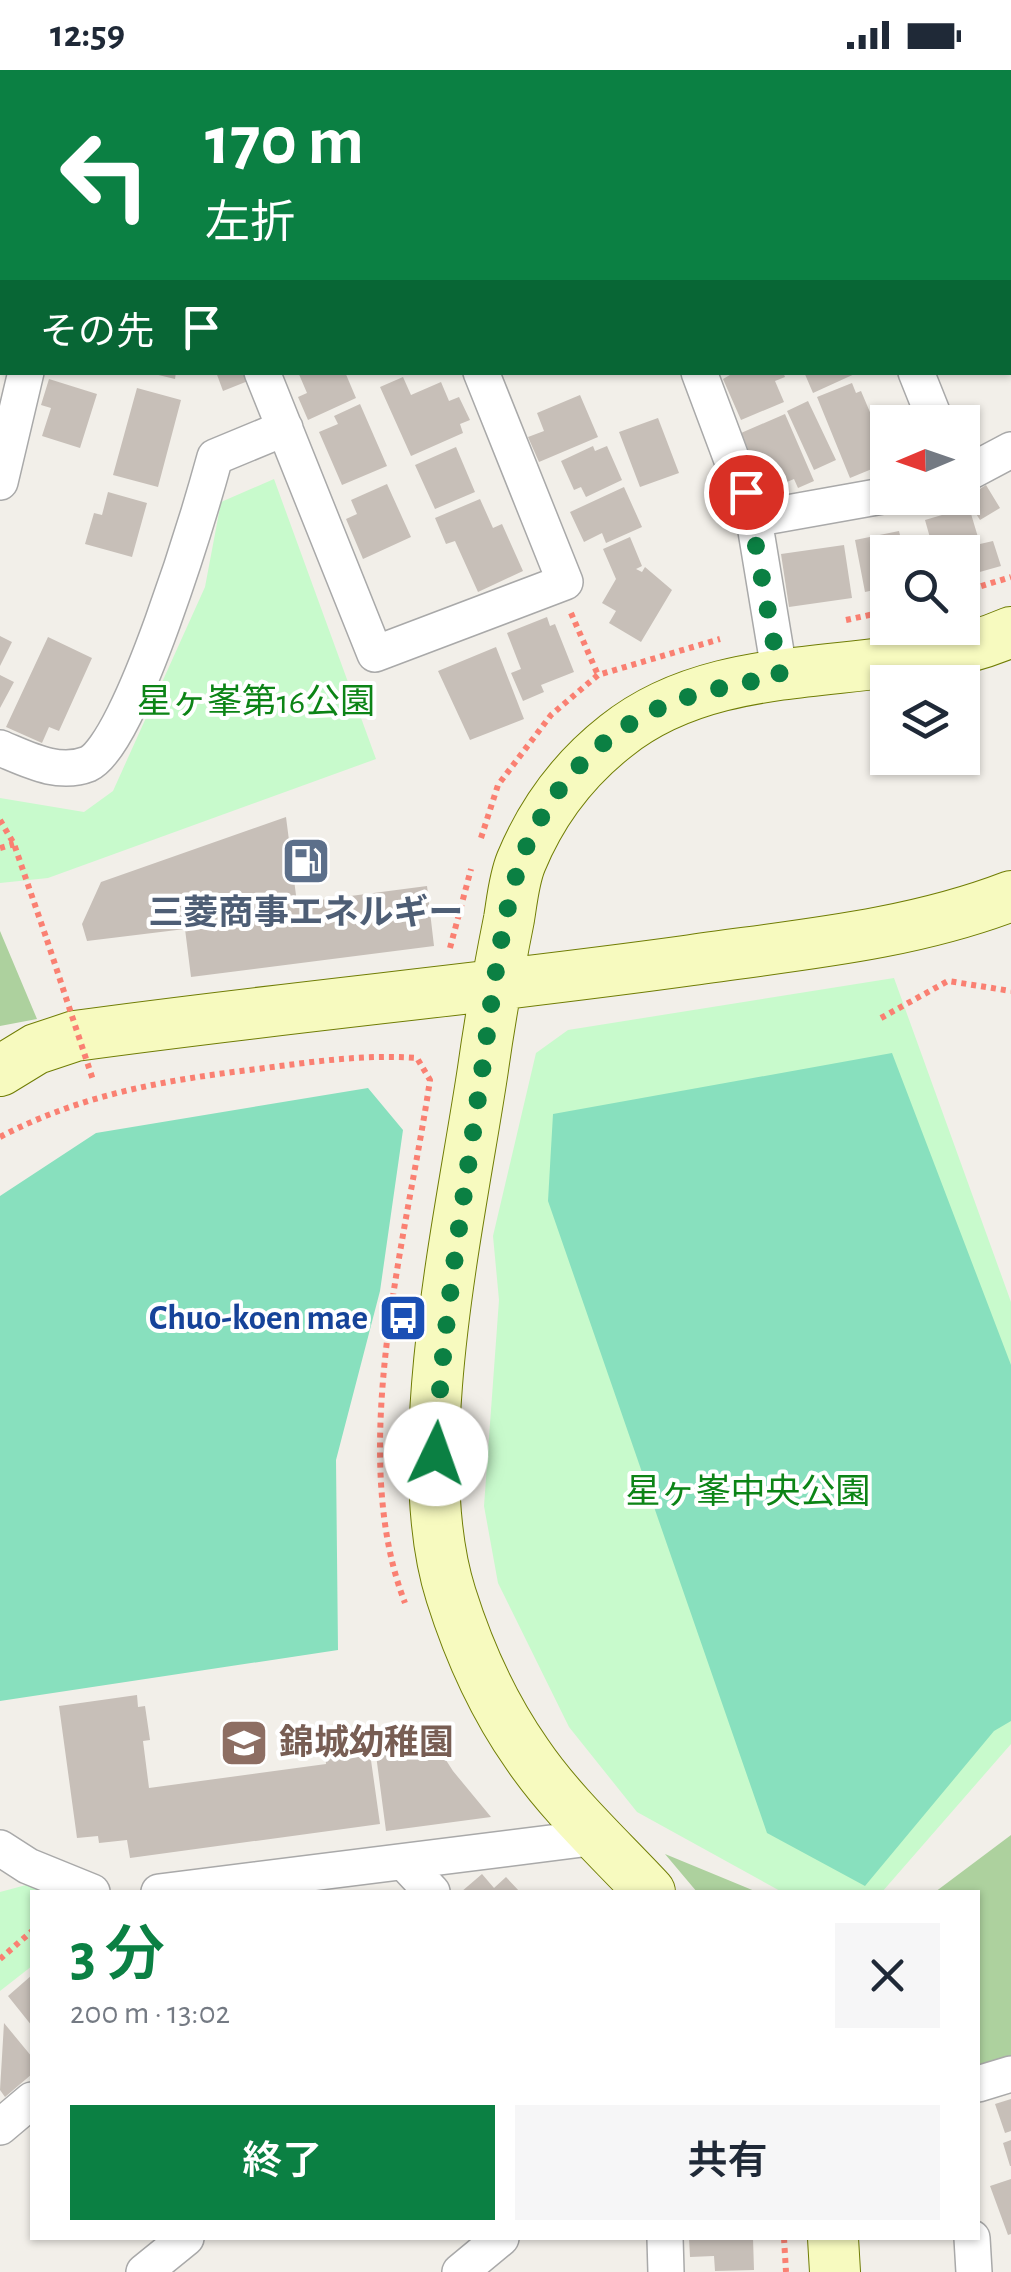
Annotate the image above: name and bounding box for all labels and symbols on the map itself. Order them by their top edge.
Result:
north arrow [870,405,980,515]
pin [704,450,789,535]
park label: 星ヶ峯第16公園 [137,683,375,720]
fuel station icon: 三菱商事エネルギー [280,835,332,887]
place label: 三菱商事エネルギー [148,893,464,931]
bus stop icon: Chuo-koen mae [377,1292,429,1344]
place label: Chuo-koen mae [149,1301,368,1336]
position arrow [384,1402,488,1506]
park label: 星ヶ峯中央公園 [625,1473,871,1510]
school or university icon: 錦城幼稚園 [218,1717,270,1769]
place label: 錦城幼稚園 [279,1723,454,1761]

